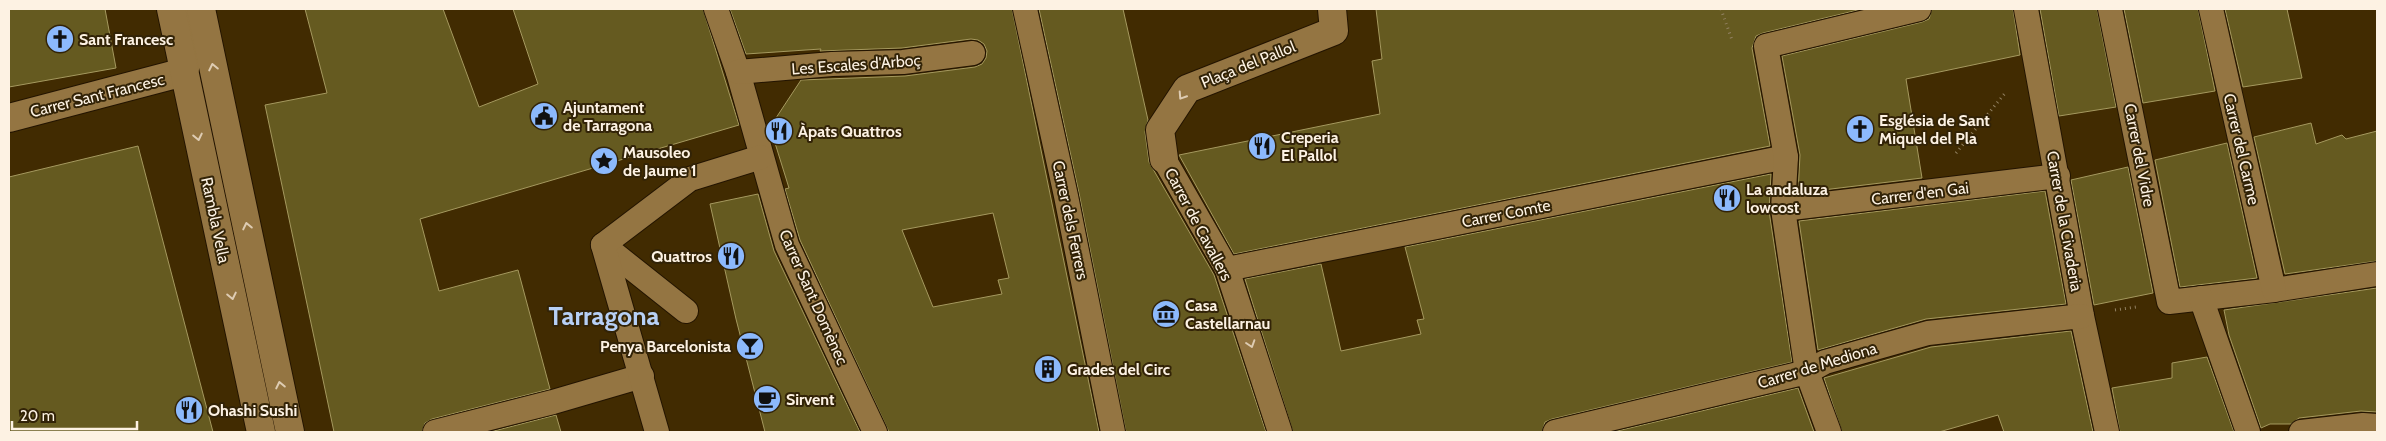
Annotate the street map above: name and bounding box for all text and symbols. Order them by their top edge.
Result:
church icon: Sant Francesc [45,24,75,54]
place label: Sant Francesc [79,30,173,49]
street label: Plaça del Pallol [1198,37,1298,92]
street label: Les Escales d'Arboç [791,51,921,78]
one-way arrow [209,62,219,71]
street label: Carrer Sant Francesc [28,70,166,121]
one-way arrow [1179,91,1189,100]
street label: Carrer del Carme [2219,92,2264,207]
place label: Ajuntament de Tarragona [563,98,652,135]
public building icon: Ajuntament de Tarragona [529,101,559,131]
street label: Carrer del Vidre [2120,102,2159,208]
place label: Església de Sant Miquel del Pla [1879,111,1990,148]
church icon: Església de Sant Miquel del Pla [1845,114,1875,144]
restaurant icon: Àpats Quattros [764,116,794,146]
place label: Àpats Quattros [798,122,902,141]
place label: Creperia El Pallol [1281,128,1339,165]
restaurant icon: Creperia El Pallol [1247,131,1277,161]
one-way arrow [192,133,203,142]
place label: Mausoleo de Jaume 1 [623,143,697,180]
place icon: Mausoleo de Jaume 1 [589,146,619,176]
street label: Carrer de la Civaderia [2043,149,2086,293]
street label: Carrer dels Ferrers [1049,159,1092,282]
street label: Carrer de Cavallers [1161,165,1236,284]
street label: Rambla Vella [197,175,234,265]
street label: Carrer d'en Gai [1870,178,1970,209]
place label: La andaluza lowcost [1746,180,1828,217]
restaurant icon: La andaluza lowcost [1712,183,1742,213]
street label: Carrer Comte [1460,196,1552,231]
one-way arrow [242,221,253,230]
street label: Carrer Sant Domènec [775,227,852,368]
restaurant icon: Quattros [716,241,746,271]
place label: Quattros [651,247,712,266]
one-way arrow [226,292,237,300]
place label: Casa Castellarnau [1185,296,1270,333]
museum icon: Casa Castellarnau [1151,299,1181,329]
district label: Tarragona [549,300,660,332]
bar icon: Penya Barcelonista [735,331,765,361]
place label: Penya Barcelonista [600,337,731,356]
street label: Carrer de Mediona [1755,338,1879,393]
one-way arrow [1246,340,1256,348]
building icon: Grades del Circ [1033,354,1063,384]
place label: Grades del Circ [1067,360,1170,379]
one-way arrow [276,380,286,389]
cafe icon: Sirvent [752,384,782,414]
place label: Sirvent [786,390,835,409]
restaurant icon: Ohashi Sushi [174,395,204,425]
scale bar [12,398,138,430]
place label: Ohashi Sushi [208,401,297,420]
text: 20 m [20,407,55,425]

